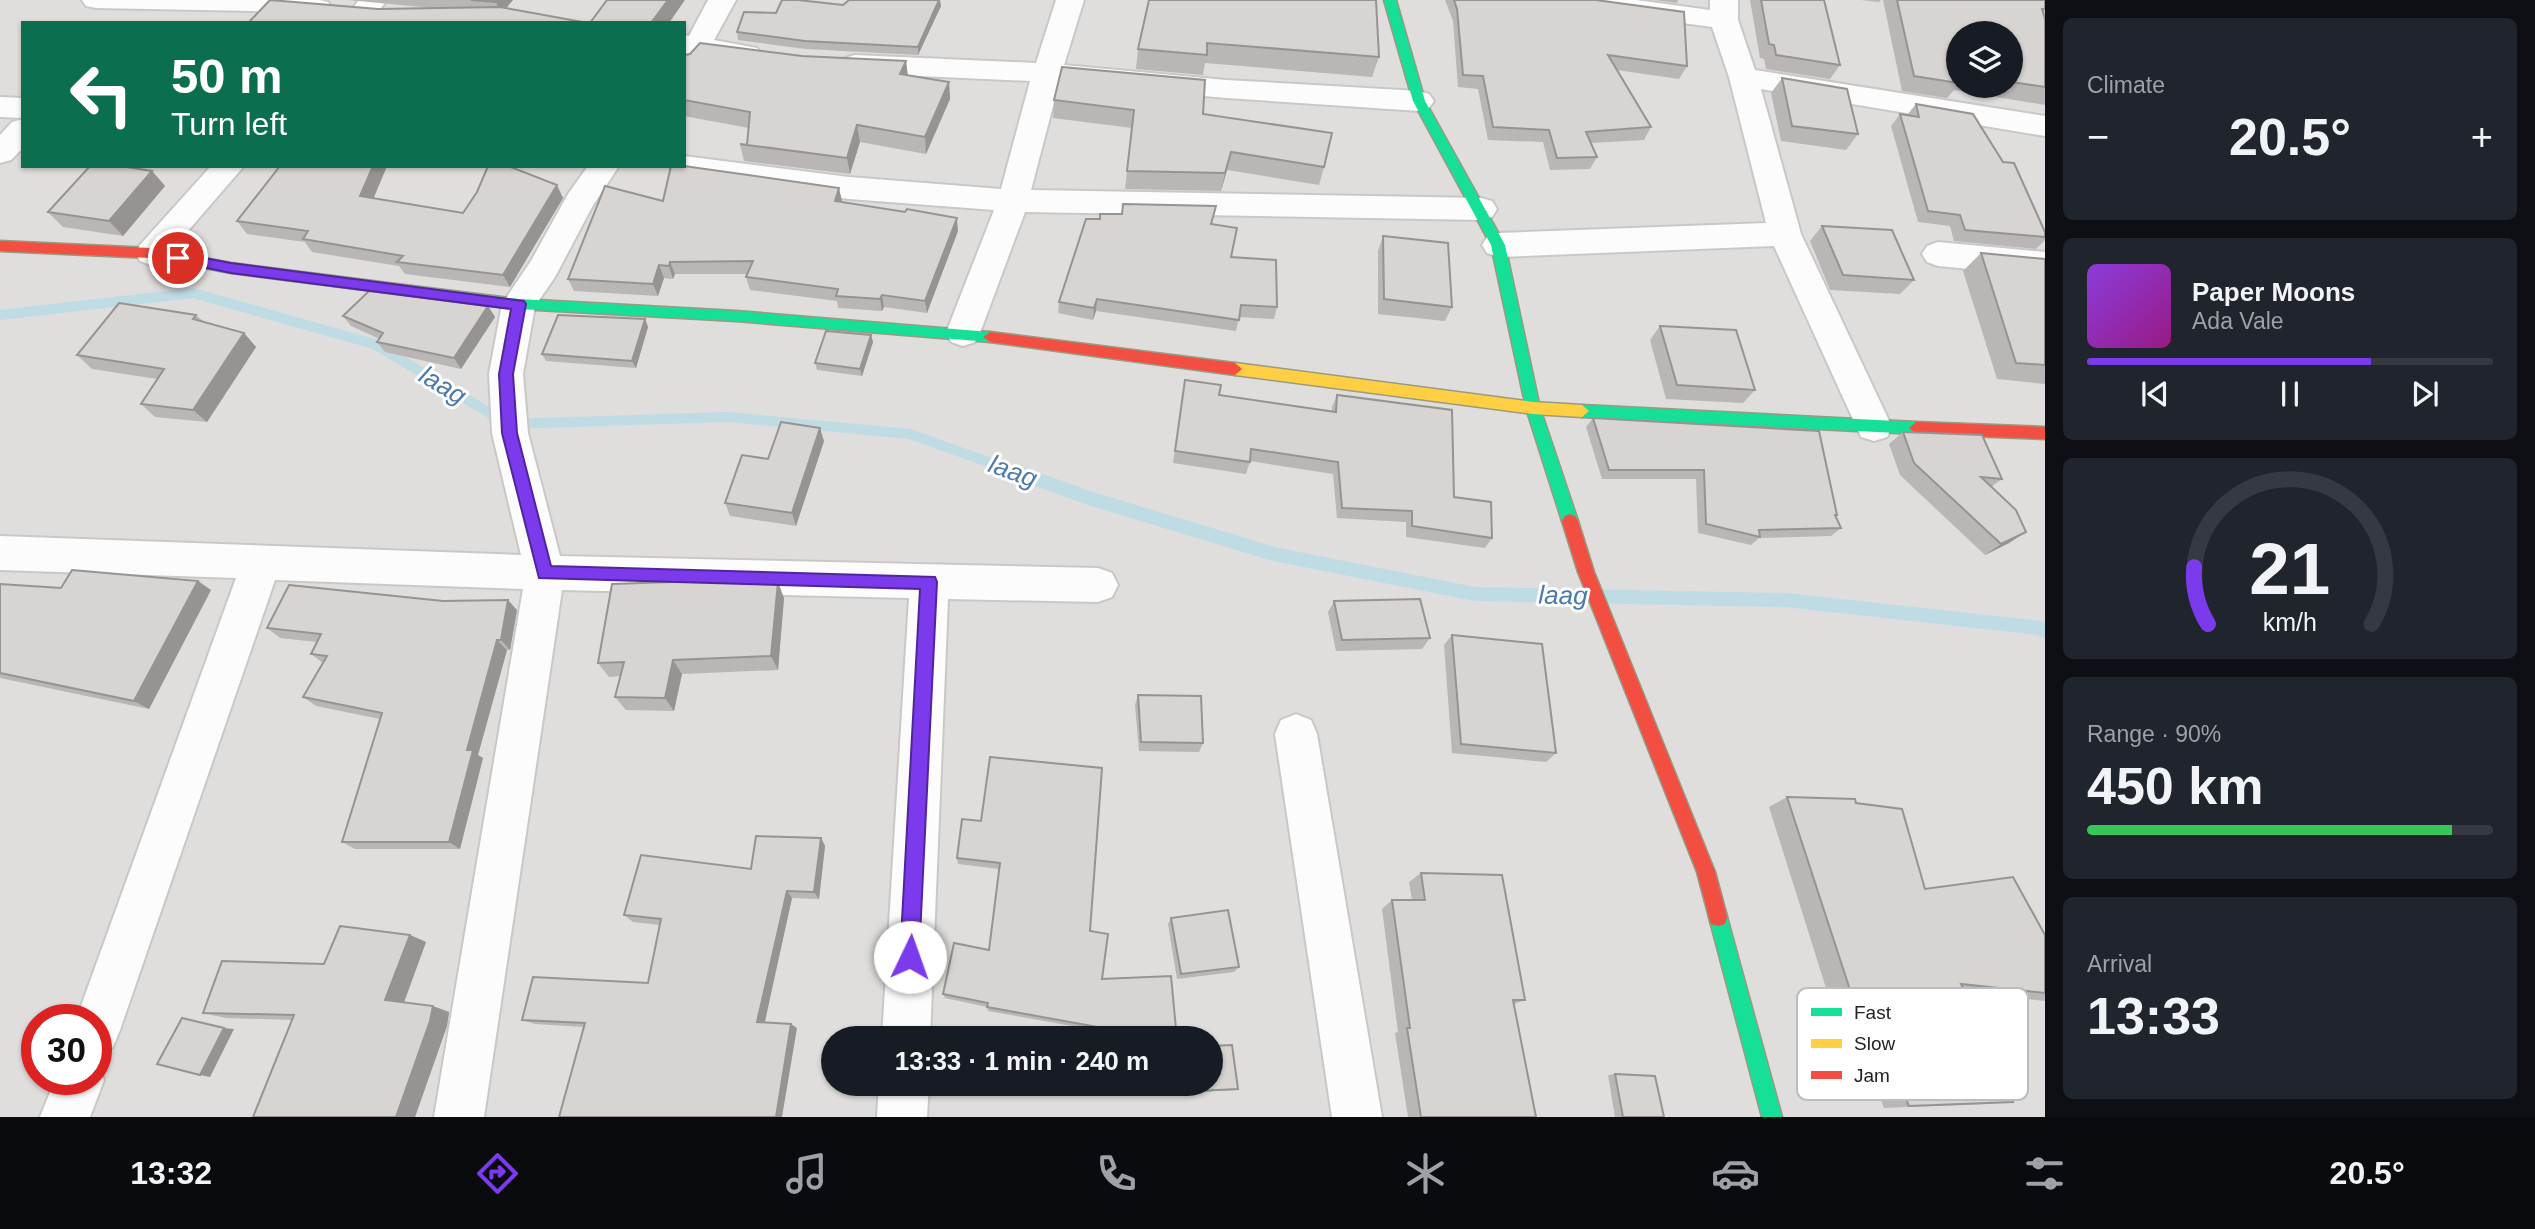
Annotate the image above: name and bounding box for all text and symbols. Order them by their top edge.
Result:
map controls [1946,21,2023,98]
button: layers [1946,21,2023,98]
icon: left [56,49,147,140]
text: 50 m [171,49,283,103]
text: Climate [2087,72,2165,98]
text: Turn left [171,106,287,142]
text: 20.5° [2229,108,2351,166]
text: − [2087,116,2109,158]
text: + [2471,116,2493,158]
pin [148,228,208,288]
icon: arrive [159,239,197,277]
text: Paper Moons [2192,277,2355,307]
text: Ada Vale [2192,308,2284,334]
water label: laag [414,359,472,411]
icon: previous [2136,375,2174,413]
icon: pause [2271,375,2309,413]
icon: next [2406,375,2444,413]
water label: laag [985,448,1042,494]
text: 21 [2250,529,2330,610]
water label: laag [1538,580,1588,610]
text: km/h [2263,608,2317,636]
text: Range · 90% [2087,721,2221,747]
text: 450 km [2087,757,2263,815]
position arrow [873,920,947,994]
text: Arrival [2087,951,2152,977]
text: 13:33 [2087,987,2220,1045]
legend [1797,988,2028,1100]
text: Fast [1854,1002,1892,1023]
speed limit sign: 30 [21,1004,112,1095]
text: Slow [1854,1033,1895,1054]
text: 13:33 · 1 min · 240 m [895,1046,1149,1076]
text: Jam [1854,1065,1890,1086]
icon: directions [473,1149,522,1198]
icon: music [782,1149,831,1198]
icon: phone [1092,1149,1141,1198]
icon: climate [1401,1149,1450,1198]
icon: car [1711,1149,1760,1198]
icon: filters [2020,1149,2069,1198]
text: 13:32 [130,1155,212,1191]
text: 20.5° [2330,1155,2405,1191]

